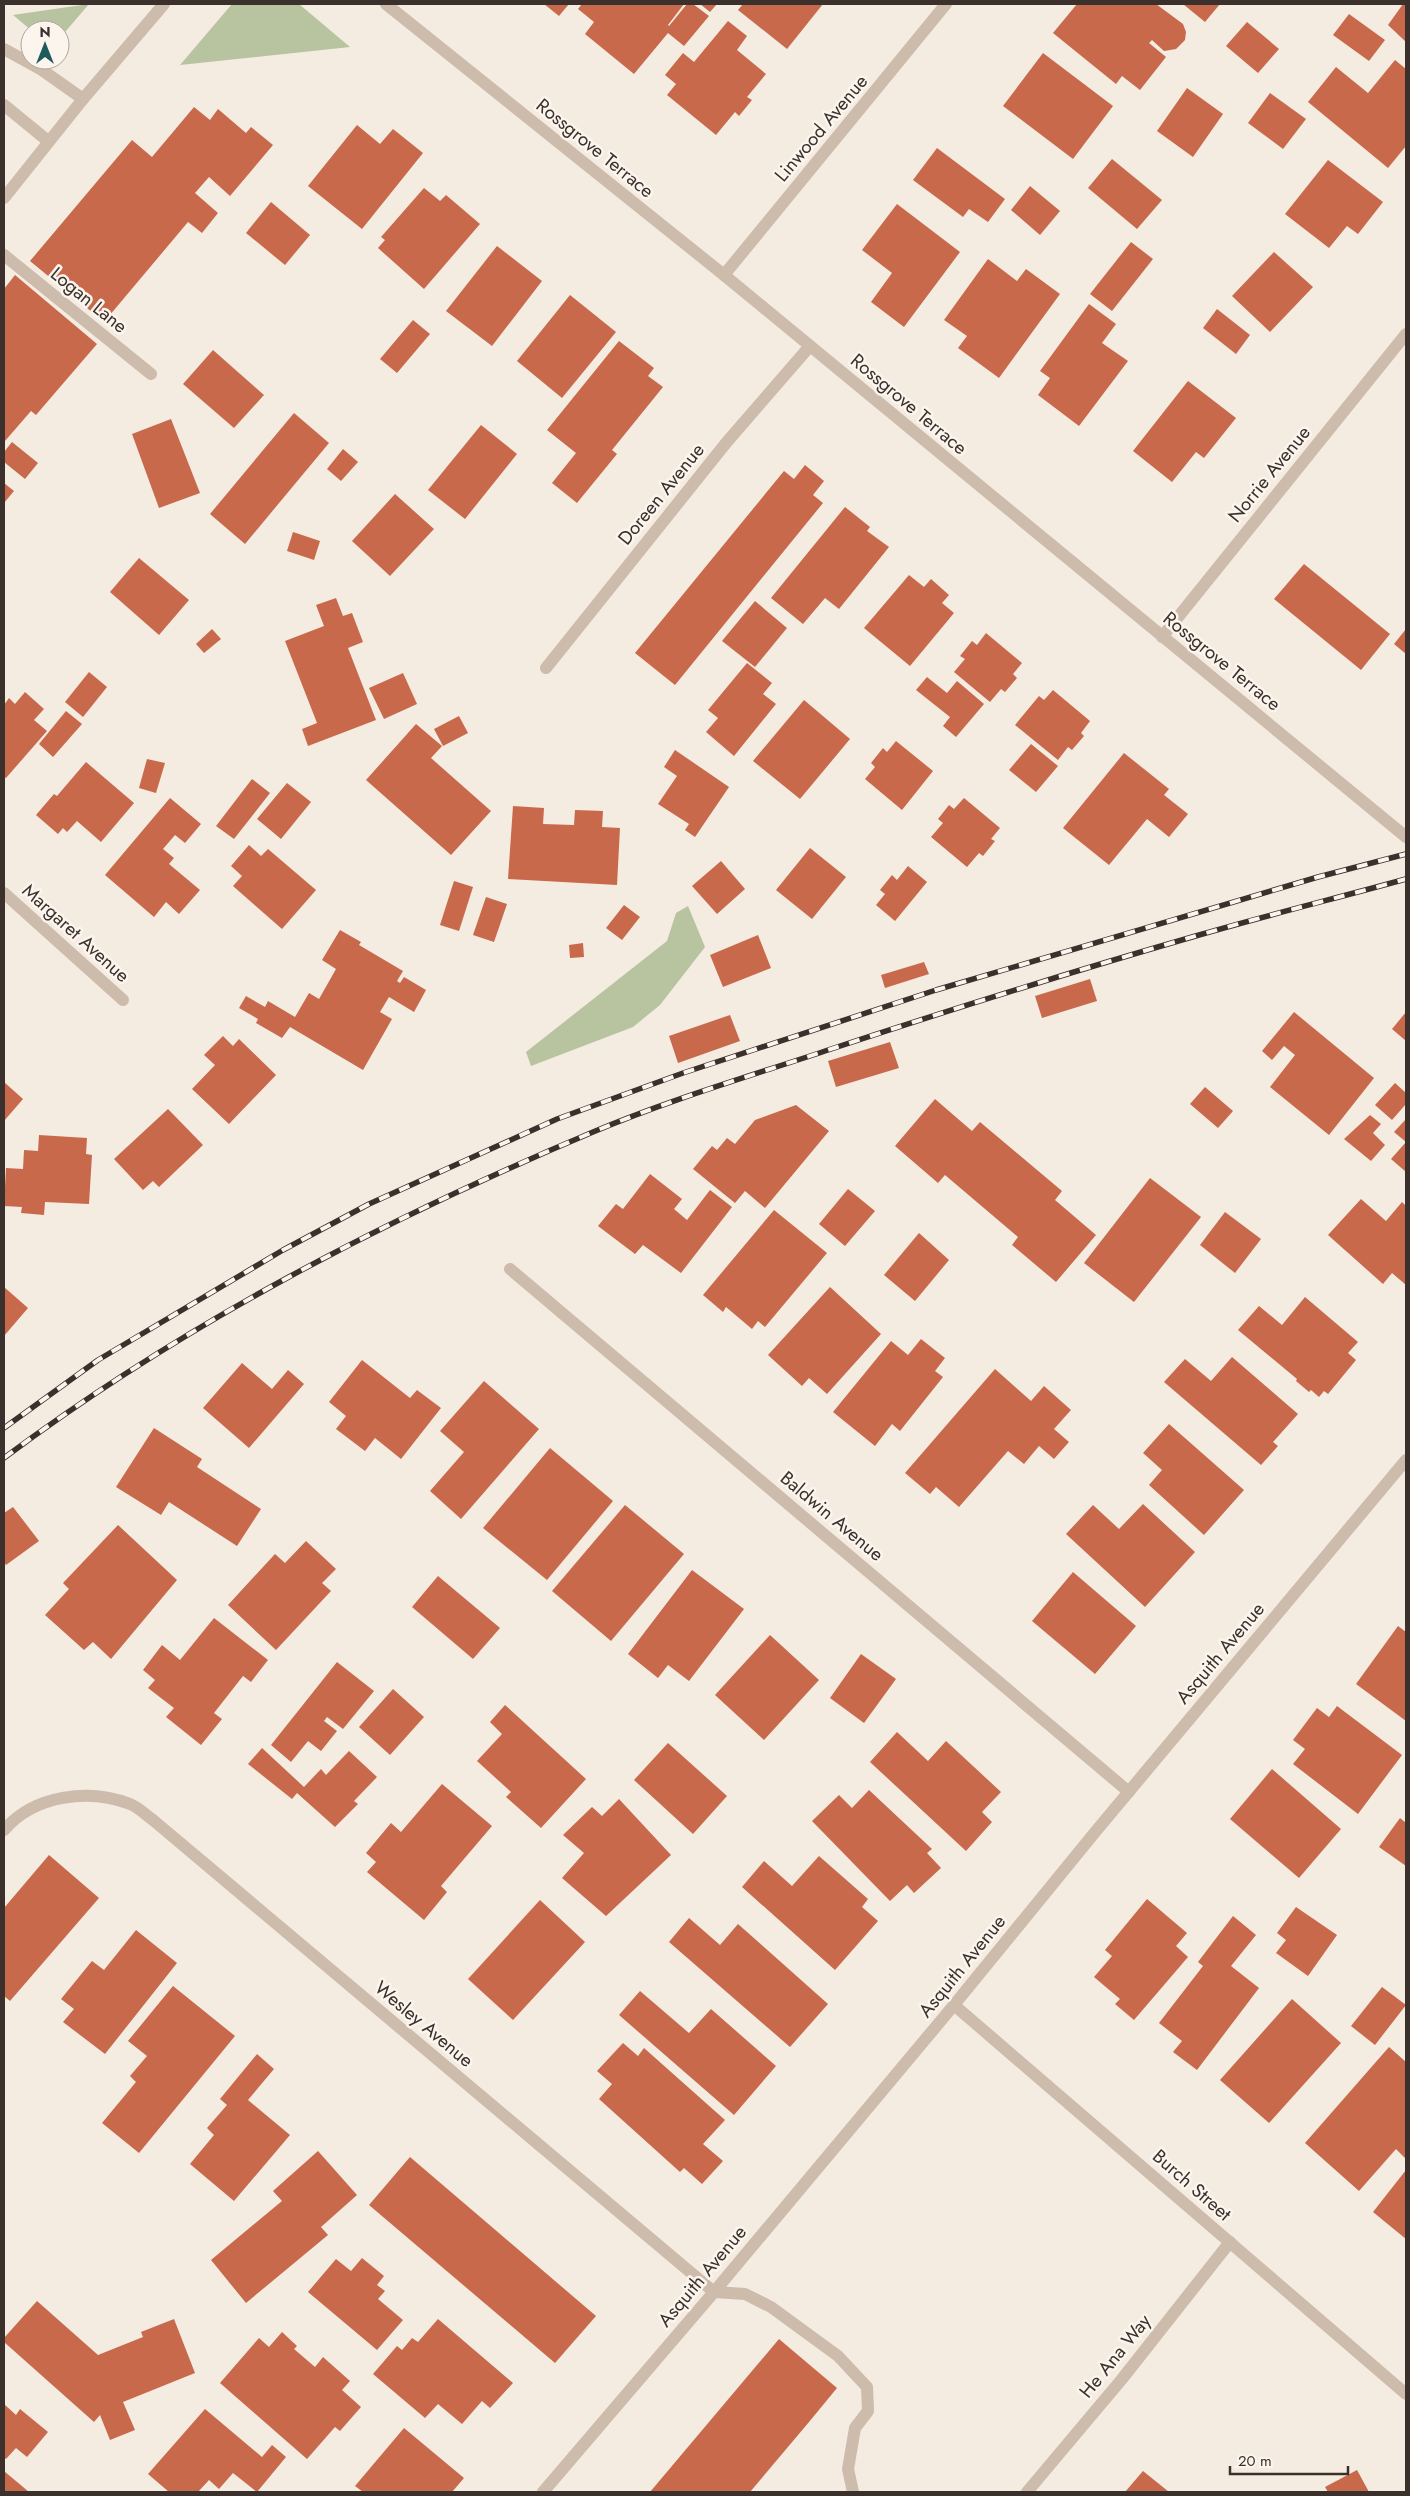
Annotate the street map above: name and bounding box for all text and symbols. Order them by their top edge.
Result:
north arrow [20,20,70,70]
text: N [39,22,51,42]
street label: Linwood Avenue [768,68,874,187]
street label: Rossgrove Terrace [530,92,660,204]
street label: Logan Lane [45,261,133,340]
street label: Rossgrove Terrace [845,347,973,461]
street label: Norrie Avenue [1221,420,1317,528]
street label: Doreen Avenue [612,437,711,551]
street label: Rossgrove Terrace [1157,605,1287,717]
street label: Margaret Avenue [16,877,136,989]
street label: Baldwin Avenue [774,1465,890,1568]
street label: Asquith Avenue [1169,1596,1271,1710]
street label: Asquith Avenue [912,1909,1012,2023]
street label: Wesley Avenue [369,1974,480,2074]
street label: Burch Street [1147,2143,1238,2227]
street label: Asquith Avenue [651,2219,753,2333]
street label: He Ana Way [1073,2308,1158,2404]
scale bar [1230,2444,1348,2476]
text: 20 m [1238,2450,1272,2472]

